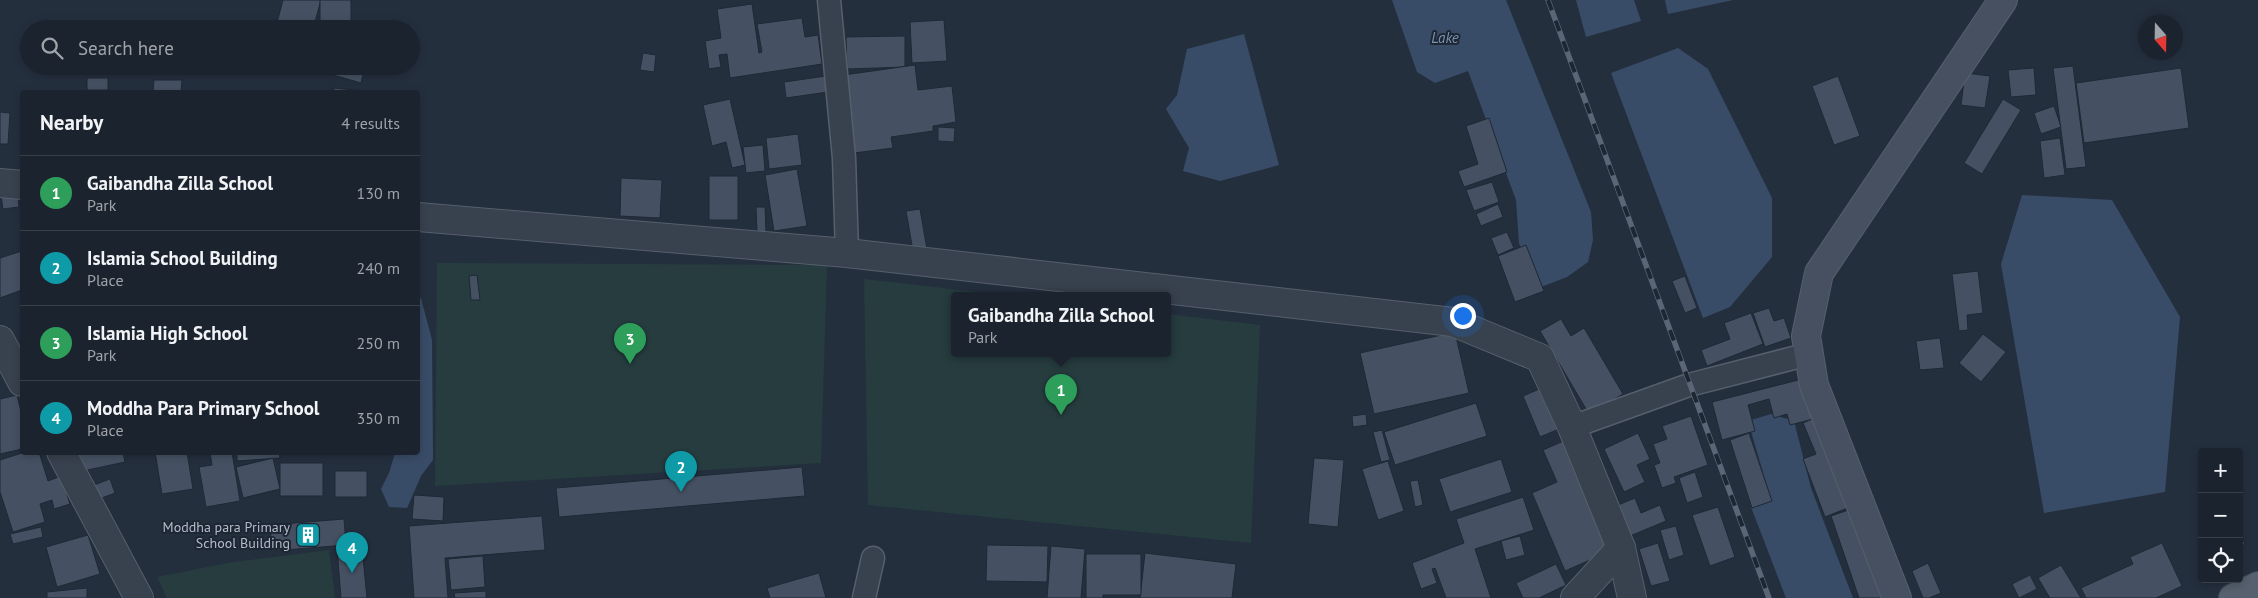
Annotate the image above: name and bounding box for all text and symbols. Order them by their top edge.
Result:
north arrow [2138,15,2183,60]
search box [20,20,420,75]
water label: Lake [1431,28,1459,47]
icon: search [38,34,66,62]
text: Search here [78,36,174,60]
text: Nearby [40,109,103,136]
text: 4 results [341,113,400,133]
text: Gaibandha Zilla School [87,171,273,195]
text: 1 [51,183,61,203]
text: 130 m [357,183,400,203]
text: Park [87,195,116,215]
text: Islamia School Building [87,246,278,270]
text: 2 [51,258,61,278]
text: 240 m [357,258,400,278]
text: Place [87,270,124,290]
popup [951,292,1171,357]
text: Gaibandha Zilla School [968,303,1154,327]
your location [1450,303,1476,329]
text: Islamia High School [87,321,248,345]
pin: 3 [614,323,646,364]
text: Park [968,327,997,347]
text: 3 [51,333,61,353]
text: 250 m [357,333,400,353]
text: Park [87,345,116,365]
pin: 1 [1045,374,1077,415]
text: Moddha Para Primary School [87,396,319,420]
text: 4 [51,408,61,428]
text: 350 m [357,408,400,428]
text: Place [87,420,124,440]
map controls [2198,448,2243,583]
button: + [2198,448,2243,493]
pin: 2 [665,451,697,492]
button: − [2198,493,2243,538]
place label: Moddha para Primary School Building [163,518,290,552]
building icon: Moddha para Primary School Building [295,522,321,548]
pin: 4 [336,532,368,573]
button: locate [2198,538,2243,583]

